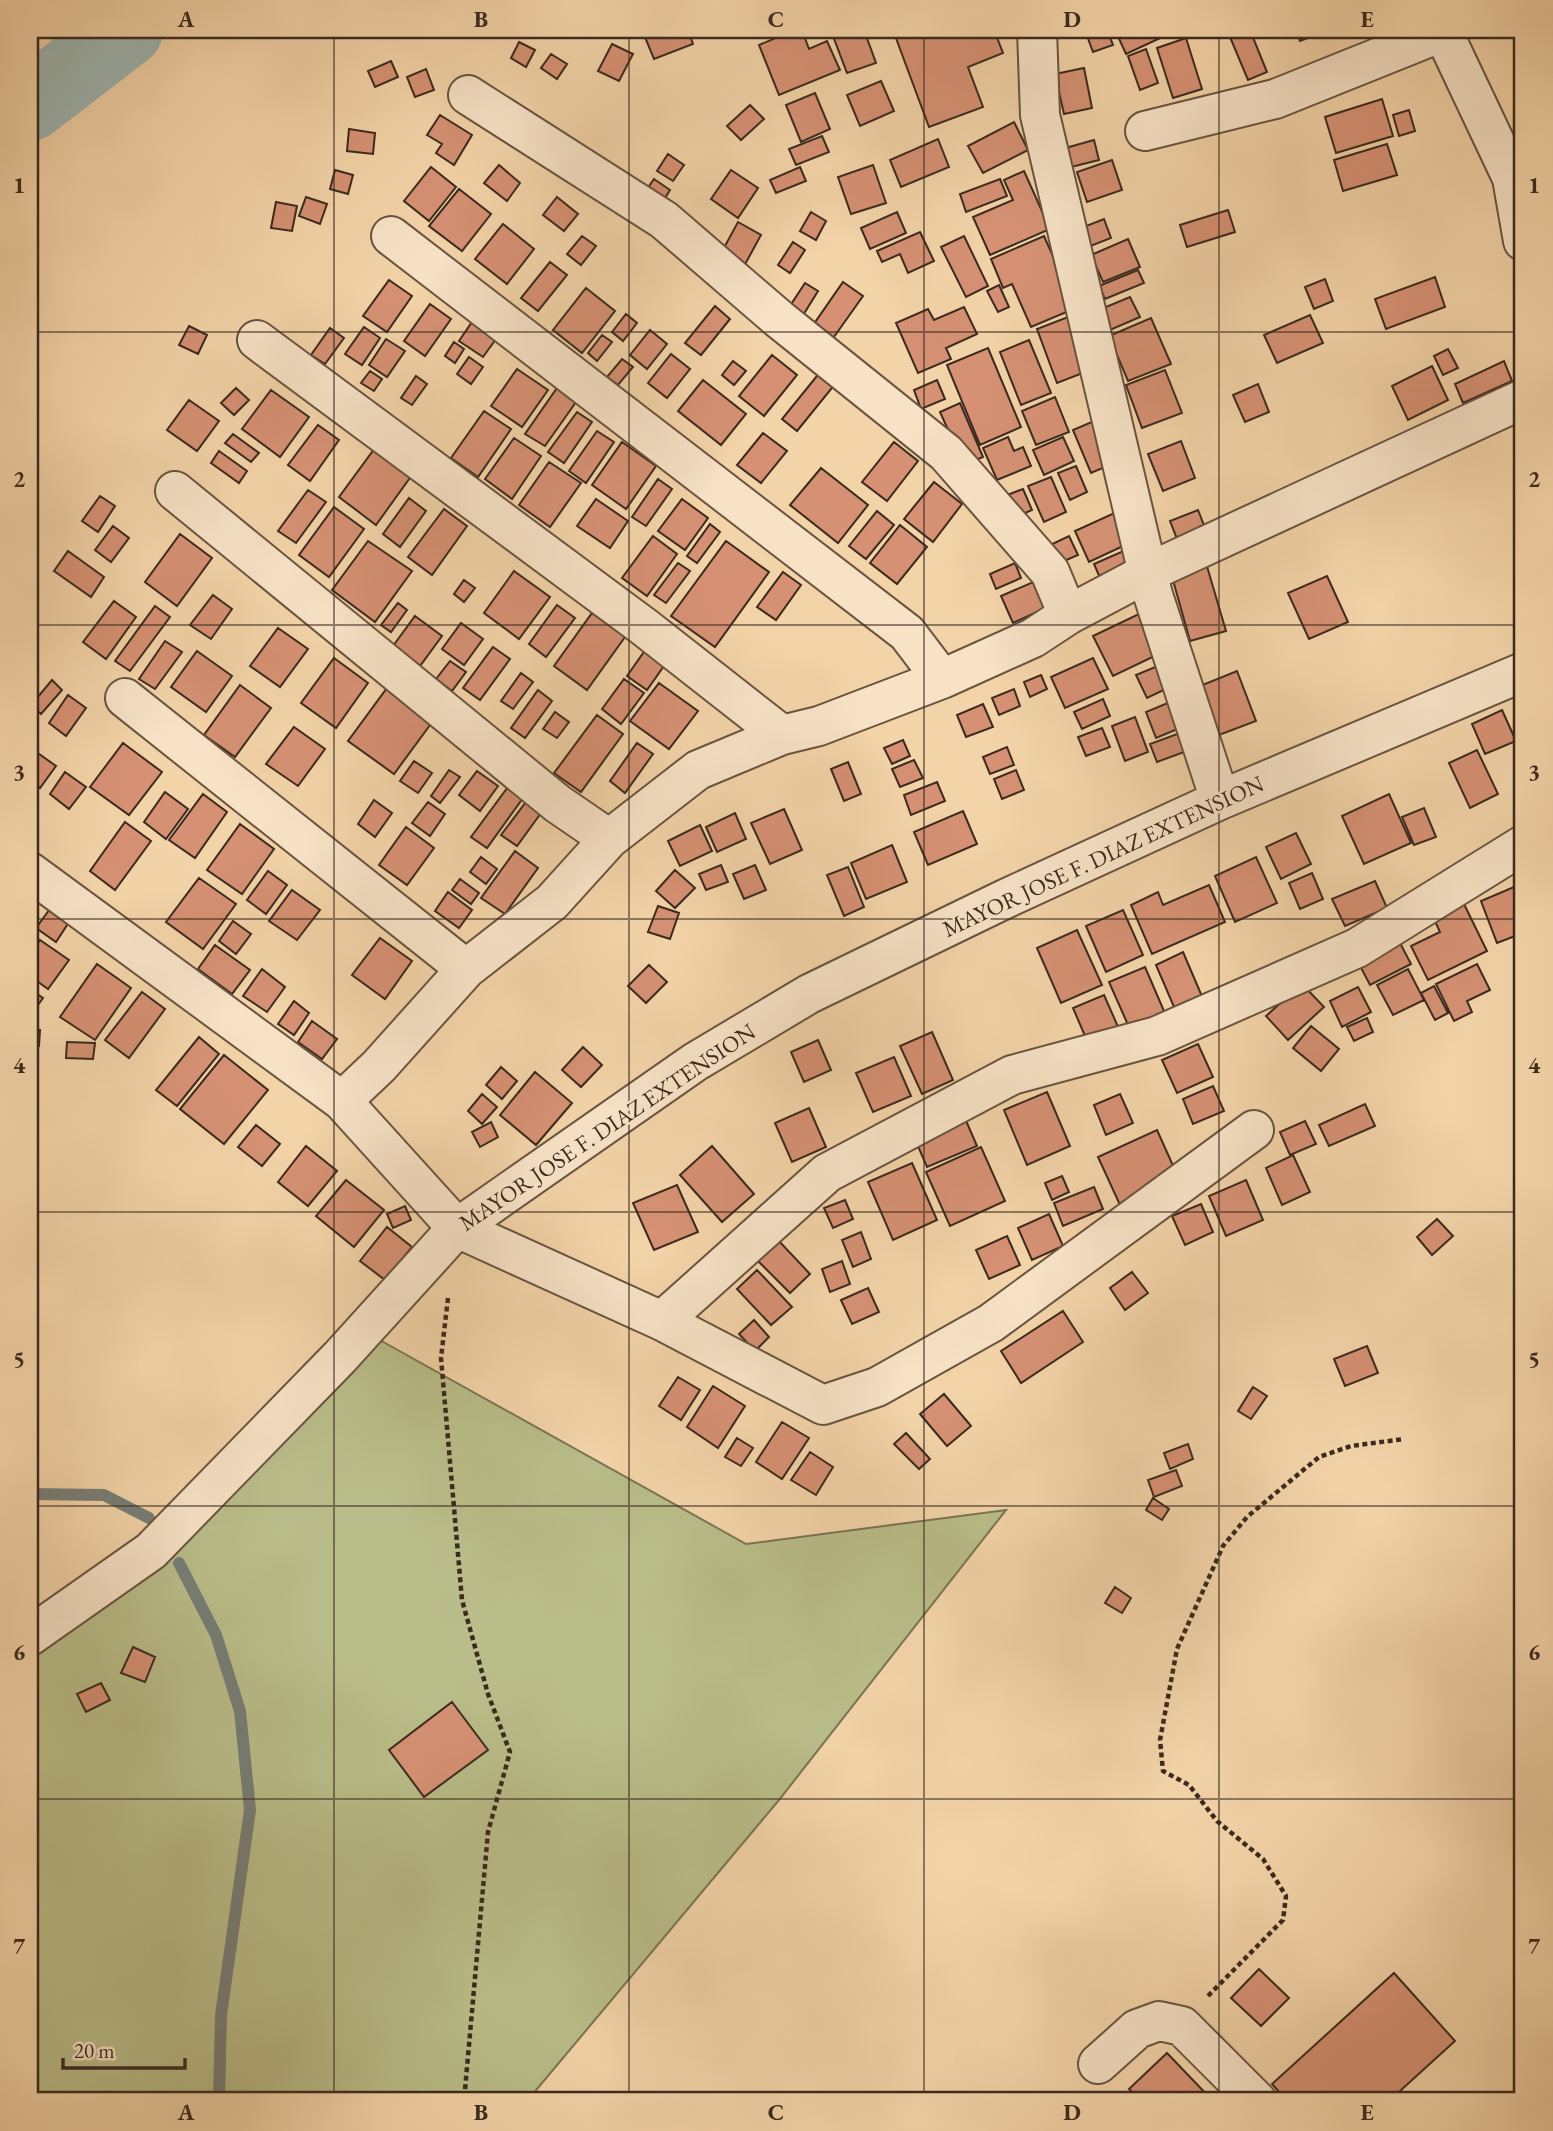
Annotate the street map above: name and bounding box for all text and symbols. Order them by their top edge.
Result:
text: A [177,4,195,34]
text: B [474,4,488,34]
text: C [768,4,784,34]
text: D [1063,4,1081,34]
text: E [1360,4,1374,34]
text: 1 [13,170,25,200]
text: 1 [1528,170,1540,200]
text: 2 [13,464,25,494]
text: 2 [1528,464,1540,494]
text: 3 [13,757,25,787]
text: 3 [1528,757,1540,787]
street label: MAYOR JOSE F. DIAZ EXTENSION [937,768,1269,944]
street label: MAYOR JOSE F. DIAZ EXTENSION [453,1016,761,1238]
text: 4 [13,1050,26,1080]
text: 4 [1528,1050,1541,1080]
text: 5 [13,1344,25,1374]
text: 5 [1528,1344,1540,1374]
text: 6 [13,1637,25,1667]
text: 6 [1528,1637,1540,1667]
text: 7 [13,1931,26,1961]
text: 7 [1528,1931,1541,1961]
scale bar [63,2026,186,2070]
text: 20 m [74,2037,115,2064]
text: A [177,2097,195,2127]
text: B [474,2097,488,2127]
text: C [768,2097,784,2127]
text: D [1063,2097,1081,2127]
text: E [1360,2097,1374,2127]

